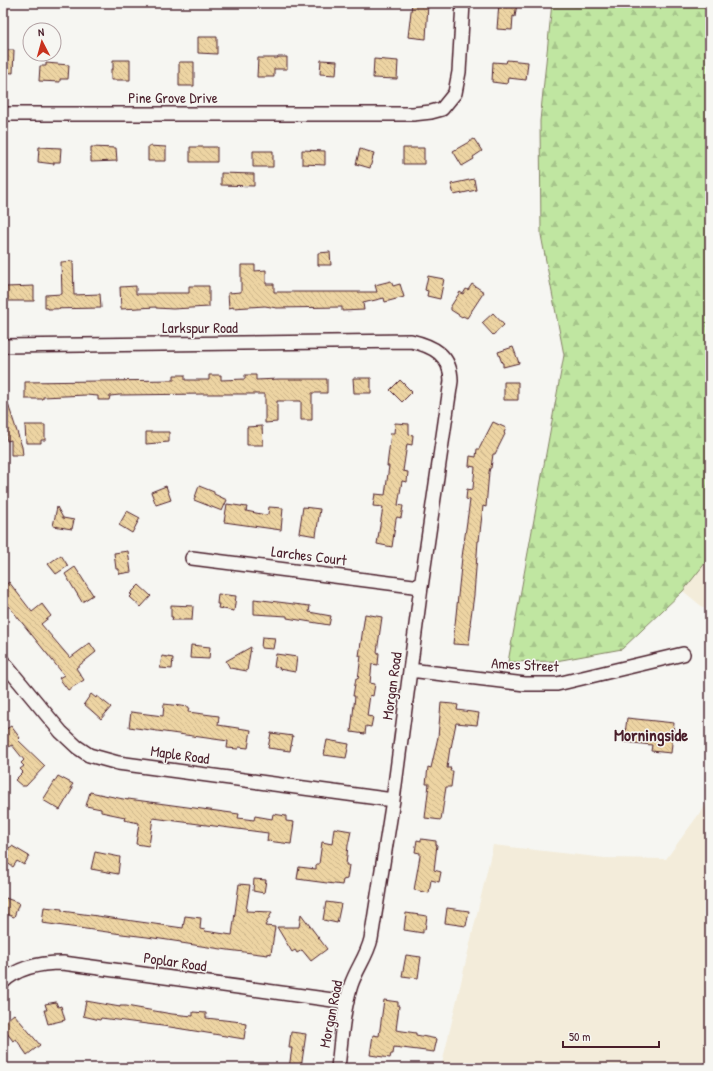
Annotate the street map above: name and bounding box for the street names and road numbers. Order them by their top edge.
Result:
street label: Pine Grove Drive [128,87,218,108]
street label: Larkspur Road [162,317,238,338]
street label: Larches Court [270,540,349,571]
street label: Morgan Road [376,651,407,721]
street label: Ames Street [491,652,560,677]
street label: Maple Road [149,740,211,769]
street label: Poplar Road [142,947,208,976]
street label: Morgan Road [314,978,347,1049]

